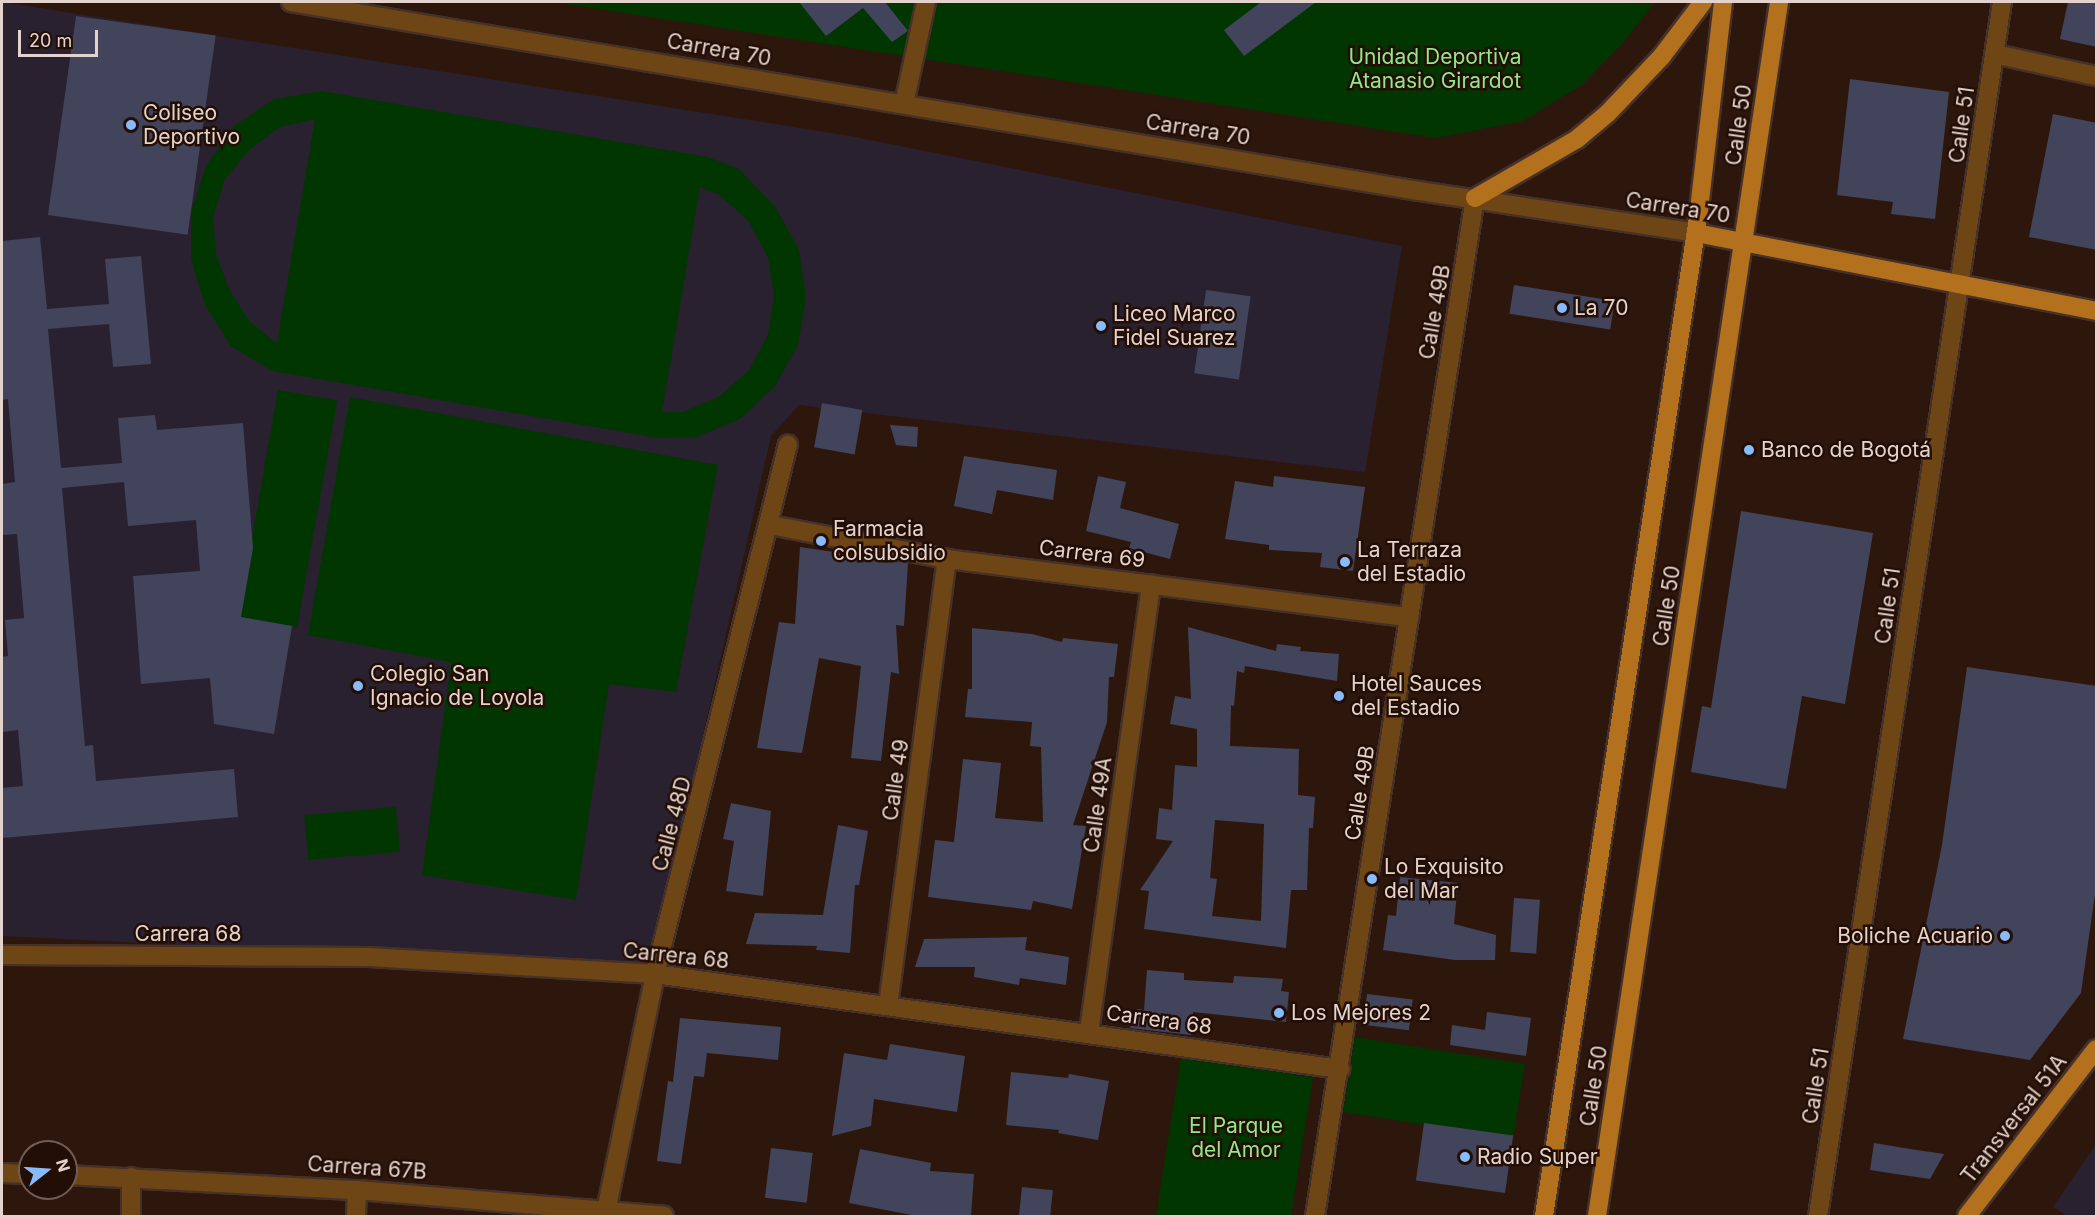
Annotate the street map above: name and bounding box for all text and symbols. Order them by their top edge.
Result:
scale bar [21,18,100,56]
street label: Carrera 70 [665,28,773,72]
text: 20 m [29,30,72,51]
park label: Unidad Deportiva Atanasio Girardot [1348,44,1522,94]
street label: Calle 50 [1721,83,1757,167]
street label: Calle 51 [1944,85,1980,165]
place label: Coliseo Deportivo [143,100,240,150]
street label: Carrera 70 [1144,109,1252,151]
marker: Coliseo Deportivo [124,118,138,132]
street label: Carrera 70 [1624,187,1732,229]
street label: Calle 49B [1414,263,1456,361]
place label: La 70 [1574,295,1628,321]
place label: Liceo Marco Fidel Suarez [1113,301,1236,351]
marker: La 70 [1555,301,1569,315]
marker: Liceo Marco Fidel Suarez [1094,319,1108,333]
place label: Banco de Bogotá [1761,437,1931,463]
marker: Banco de Bogotá [1742,443,1756,457]
place label: Farmacia colsubsidio [833,516,946,566]
marker: Farmacia colsubsidio [814,534,828,548]
street label: Carrera 69 [1037,535,1147,573]
place label: La Terraza del Estadio [1357,537,1466,587]
marker: La Terraza del Estadio [1338,555,1352,569]
street label: Calle 50 [1648,564,1686,648]
street label: Calle 51 [1870,566,1906,646]
place label: Colegio San Ignacio de Loyola [370,661,544,711]
place label: Hotel Sauces del Estadio [1351,671,1482,721]
marker: Colegio San Ignacio de Loyola [351,679,365,693]
marker: Hotel Sauces del Estadio [1332,689,1346,703]
street label: Calle 49 [878,738,914,822]
street label: Calle 49B [1340,744,1380,842]
street label: Calle 49A [1079,755,1117,855]
street label: Calle 48D [647,774,697,874]
place label: Lo Exquisito del Mar [1384,854,1504,904]
marker: Lo Exquisito del Mar [1365,872,1379,886]
street label: Carrera 68 [135,921,241,947]
place label: Boliche Acuario [1837,923,1993,949]
marker: Boliche Acuario [1998,929,2012,943]
street label: Carrera 68 [622,938,730,974]
street label: Carrera 68 [1104,1000,1214,1040]
place label: Los Mejores 2 [1291,1000,1431,1026]
marker: Los Mejores 2 [1272,1006,1286,1020]
street label: Calle 50 [1575,1044,1613,1128]
street label: Calle 51 [1798,1046,1834,1126]
street label: Transversal 51A [1956,1049,2072,1189]
park label: El Parque del Amor [1189,1113,1283,1163]
north arrow [18,1140,78,1200]
place label: Radio Super [1477,1144,1598,1170]
marker: Radio Super [1458,1150,1472,1164]
street label: Carrera 67B [307,1151,427,1185]
text: N [52,1157,75,1174]

